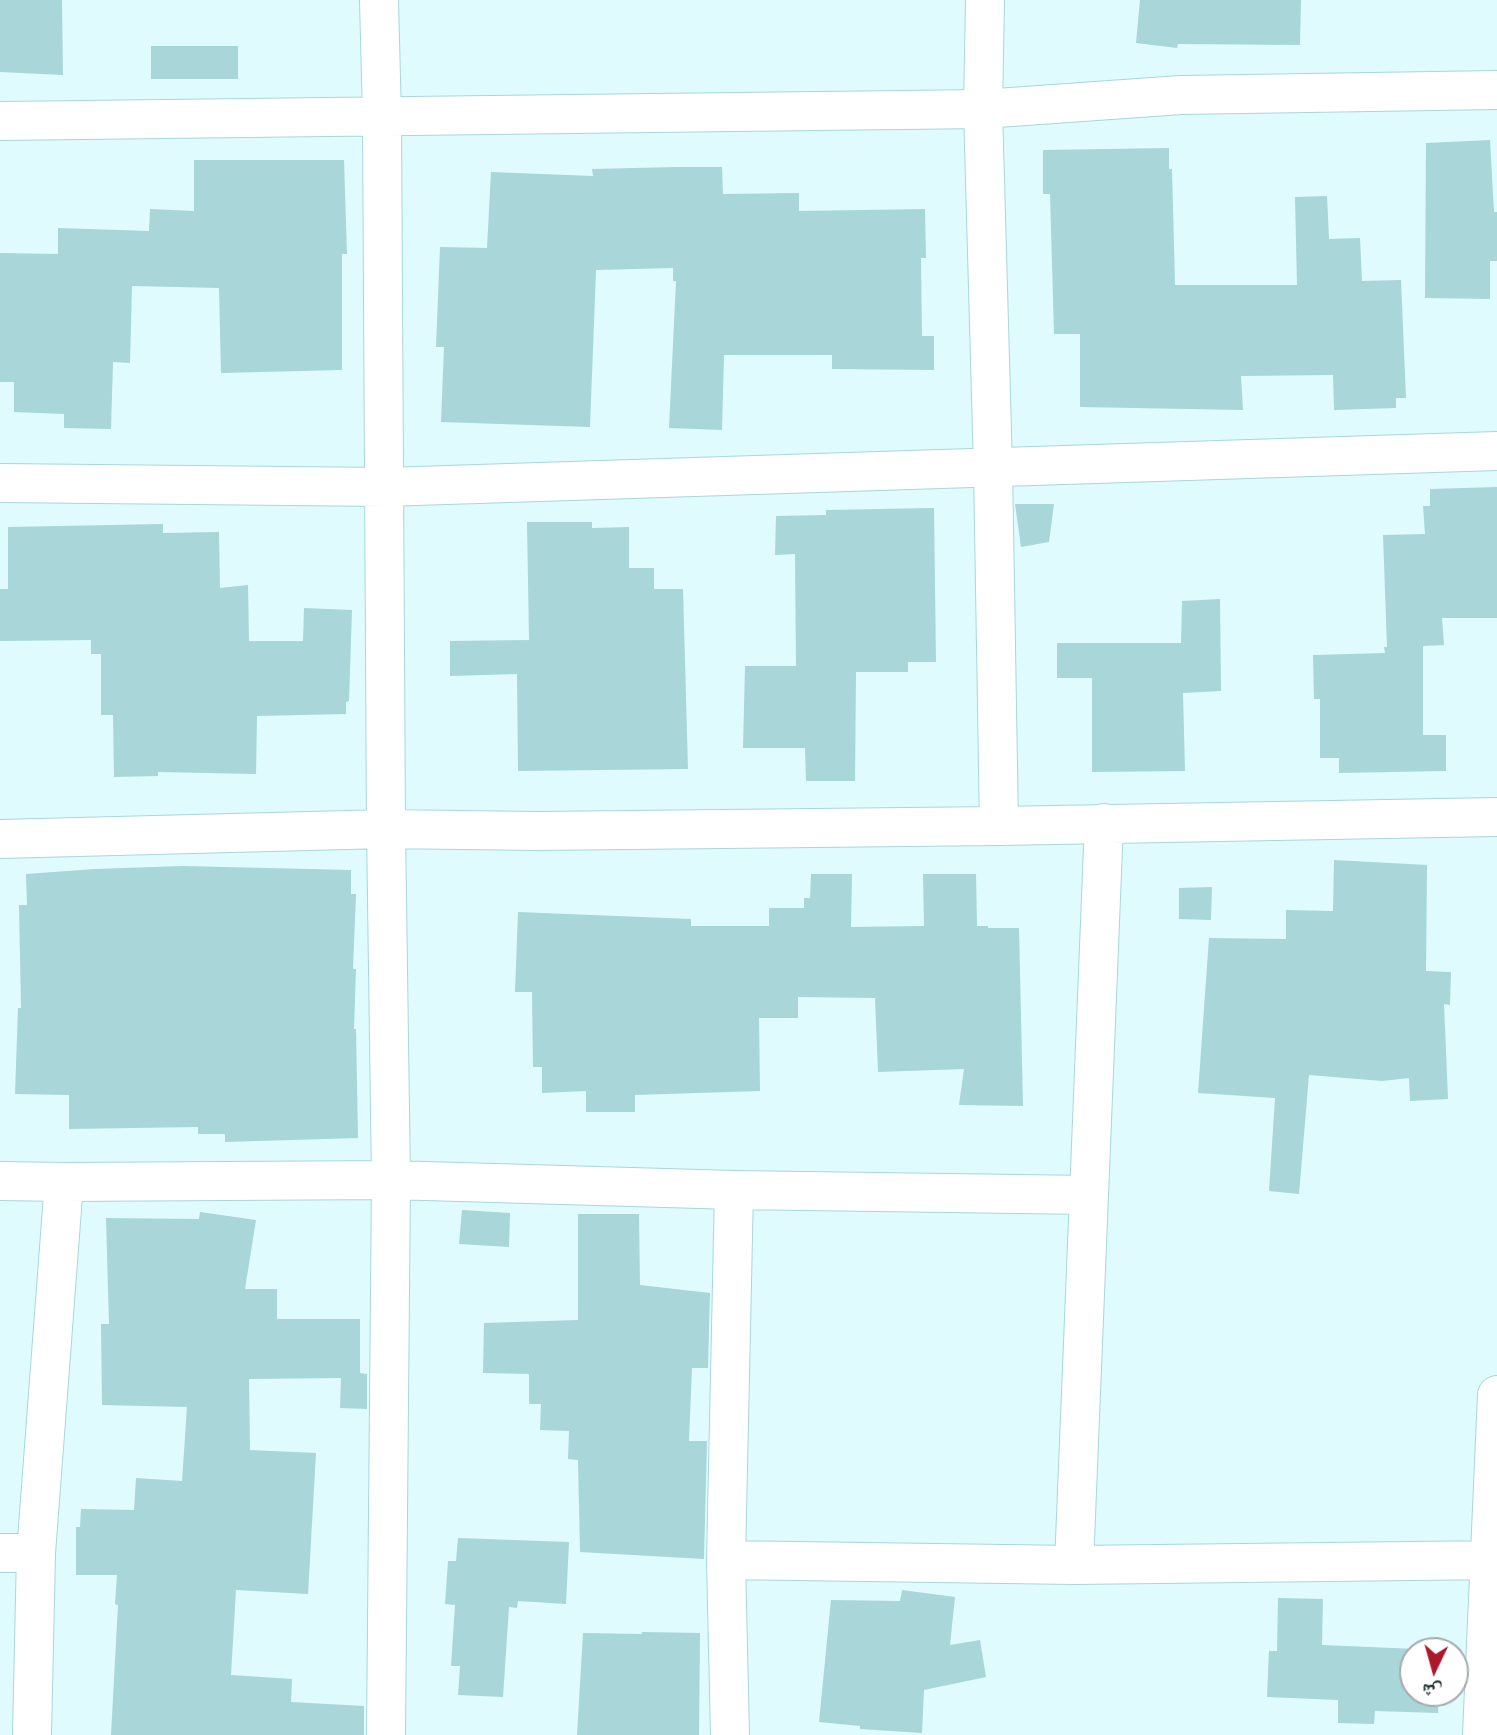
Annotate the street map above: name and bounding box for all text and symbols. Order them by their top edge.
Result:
north arrow [1399,1637,1469,1707]
text: ش [1421,1680,1443,1703]

